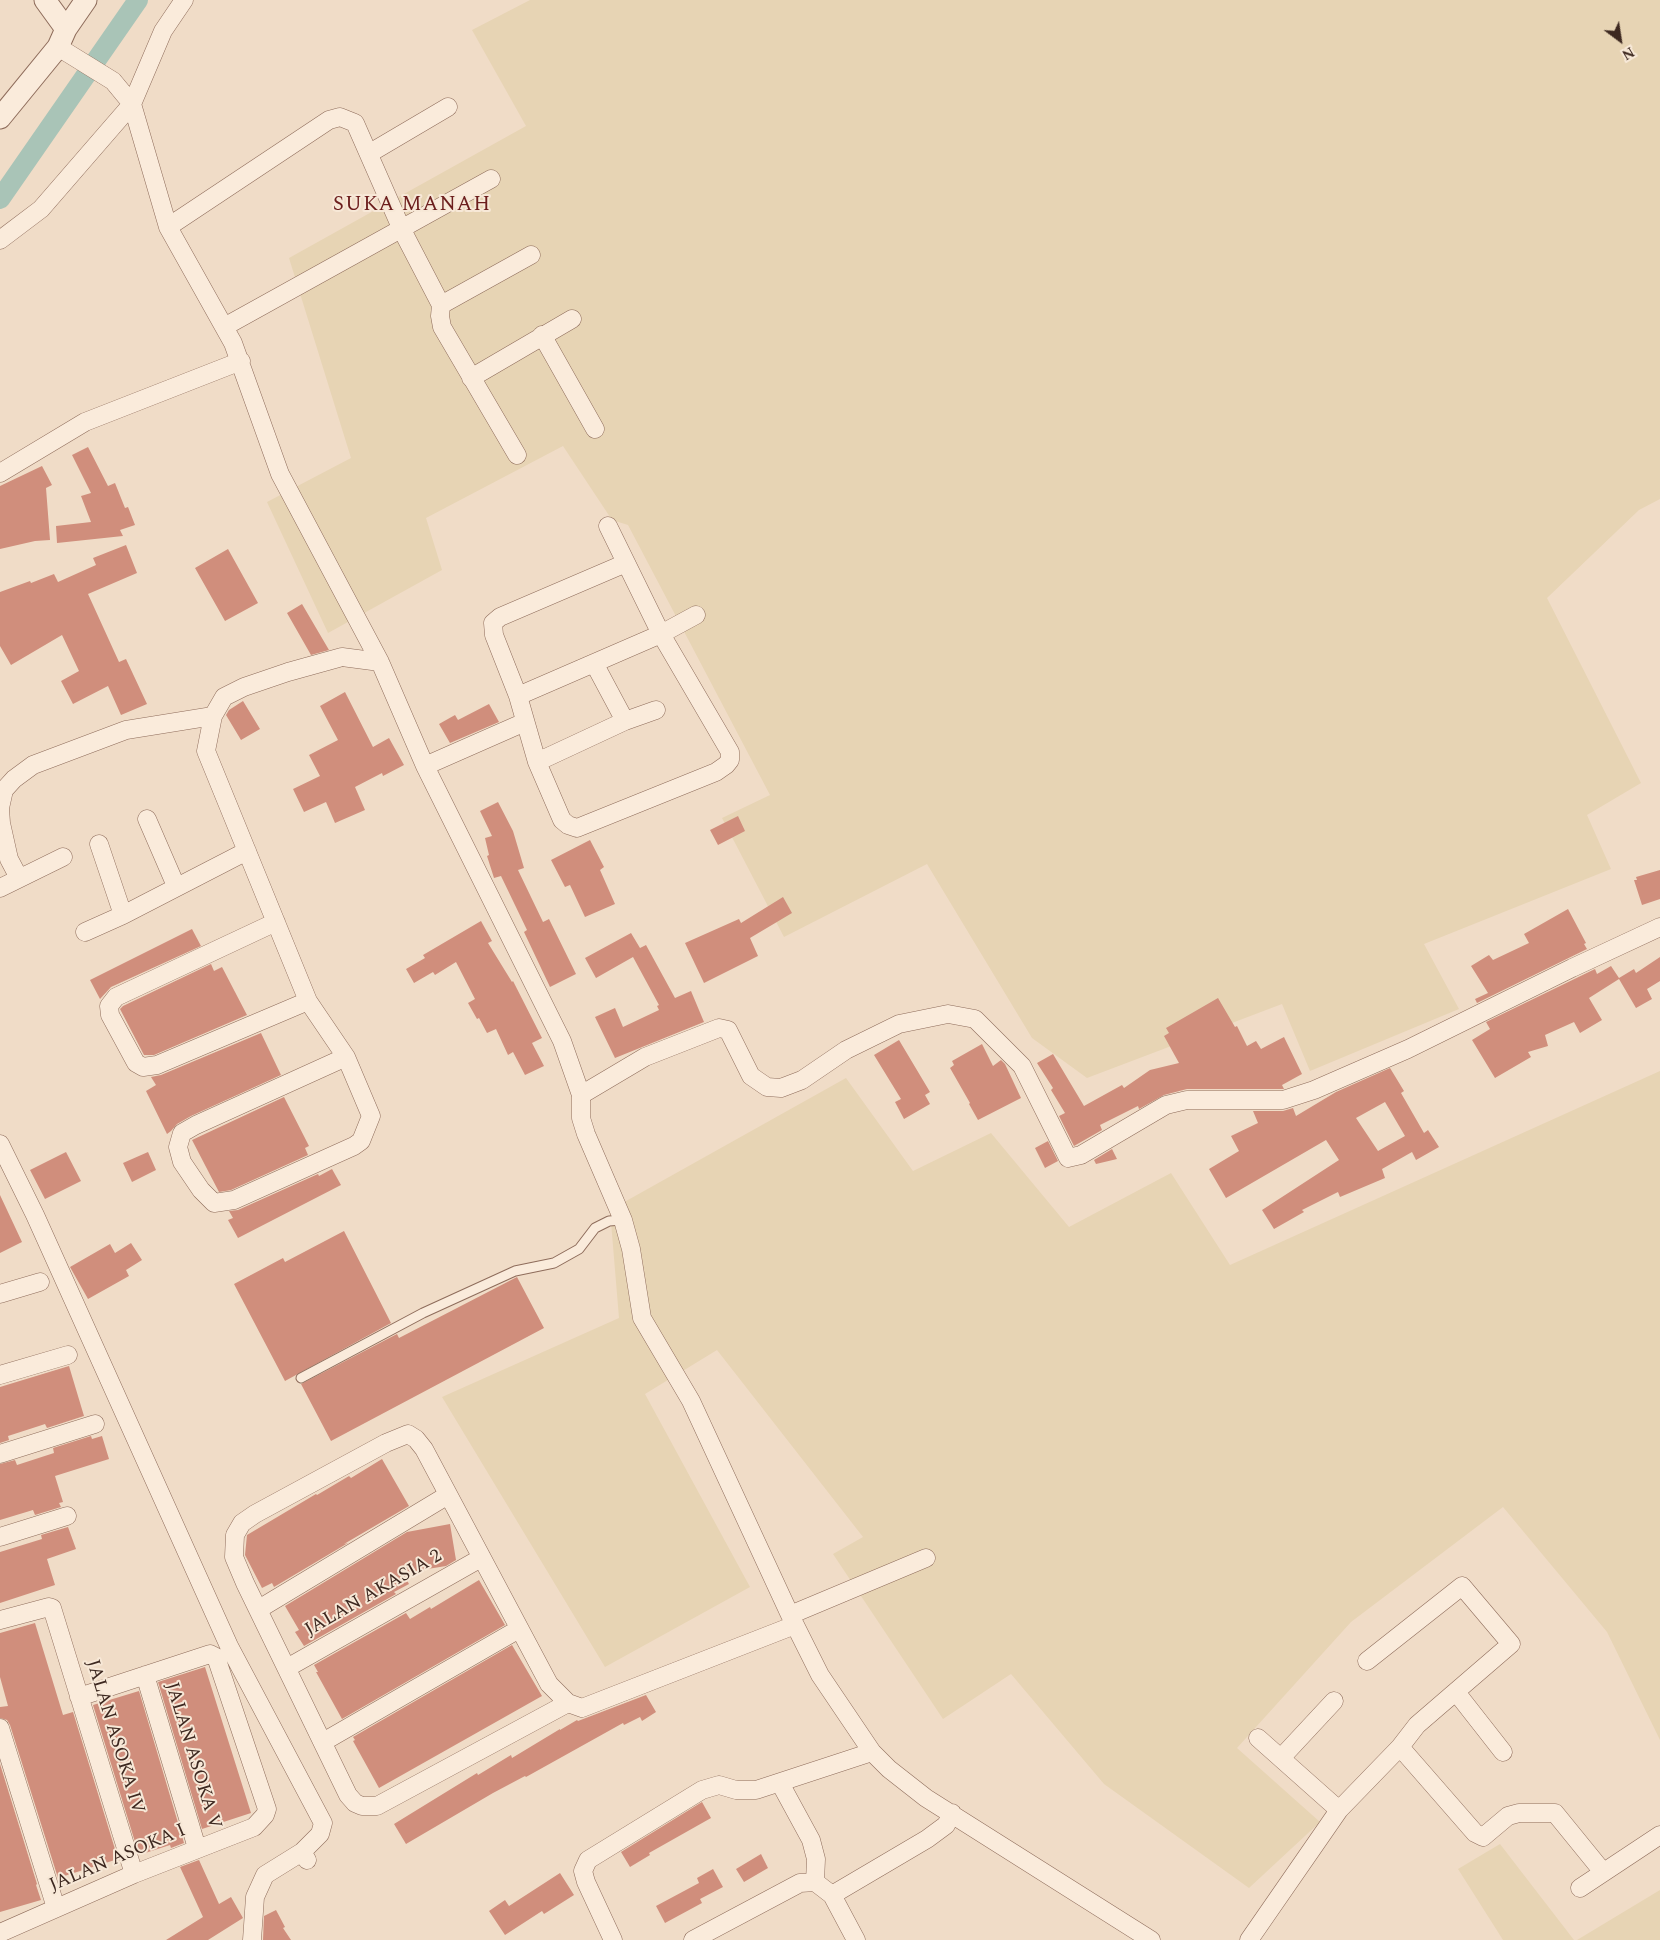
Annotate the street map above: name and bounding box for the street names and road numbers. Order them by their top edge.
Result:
street label: JALAN AKASIA 2 [301,1546,447,1642]
street label: JALAN ASOKA IV [80,1657,148,1817]
street label: JALAN ASOKA V [159,1680,225,1832]
street label: JALAN ASOKA I [46,1820,190,1898]

